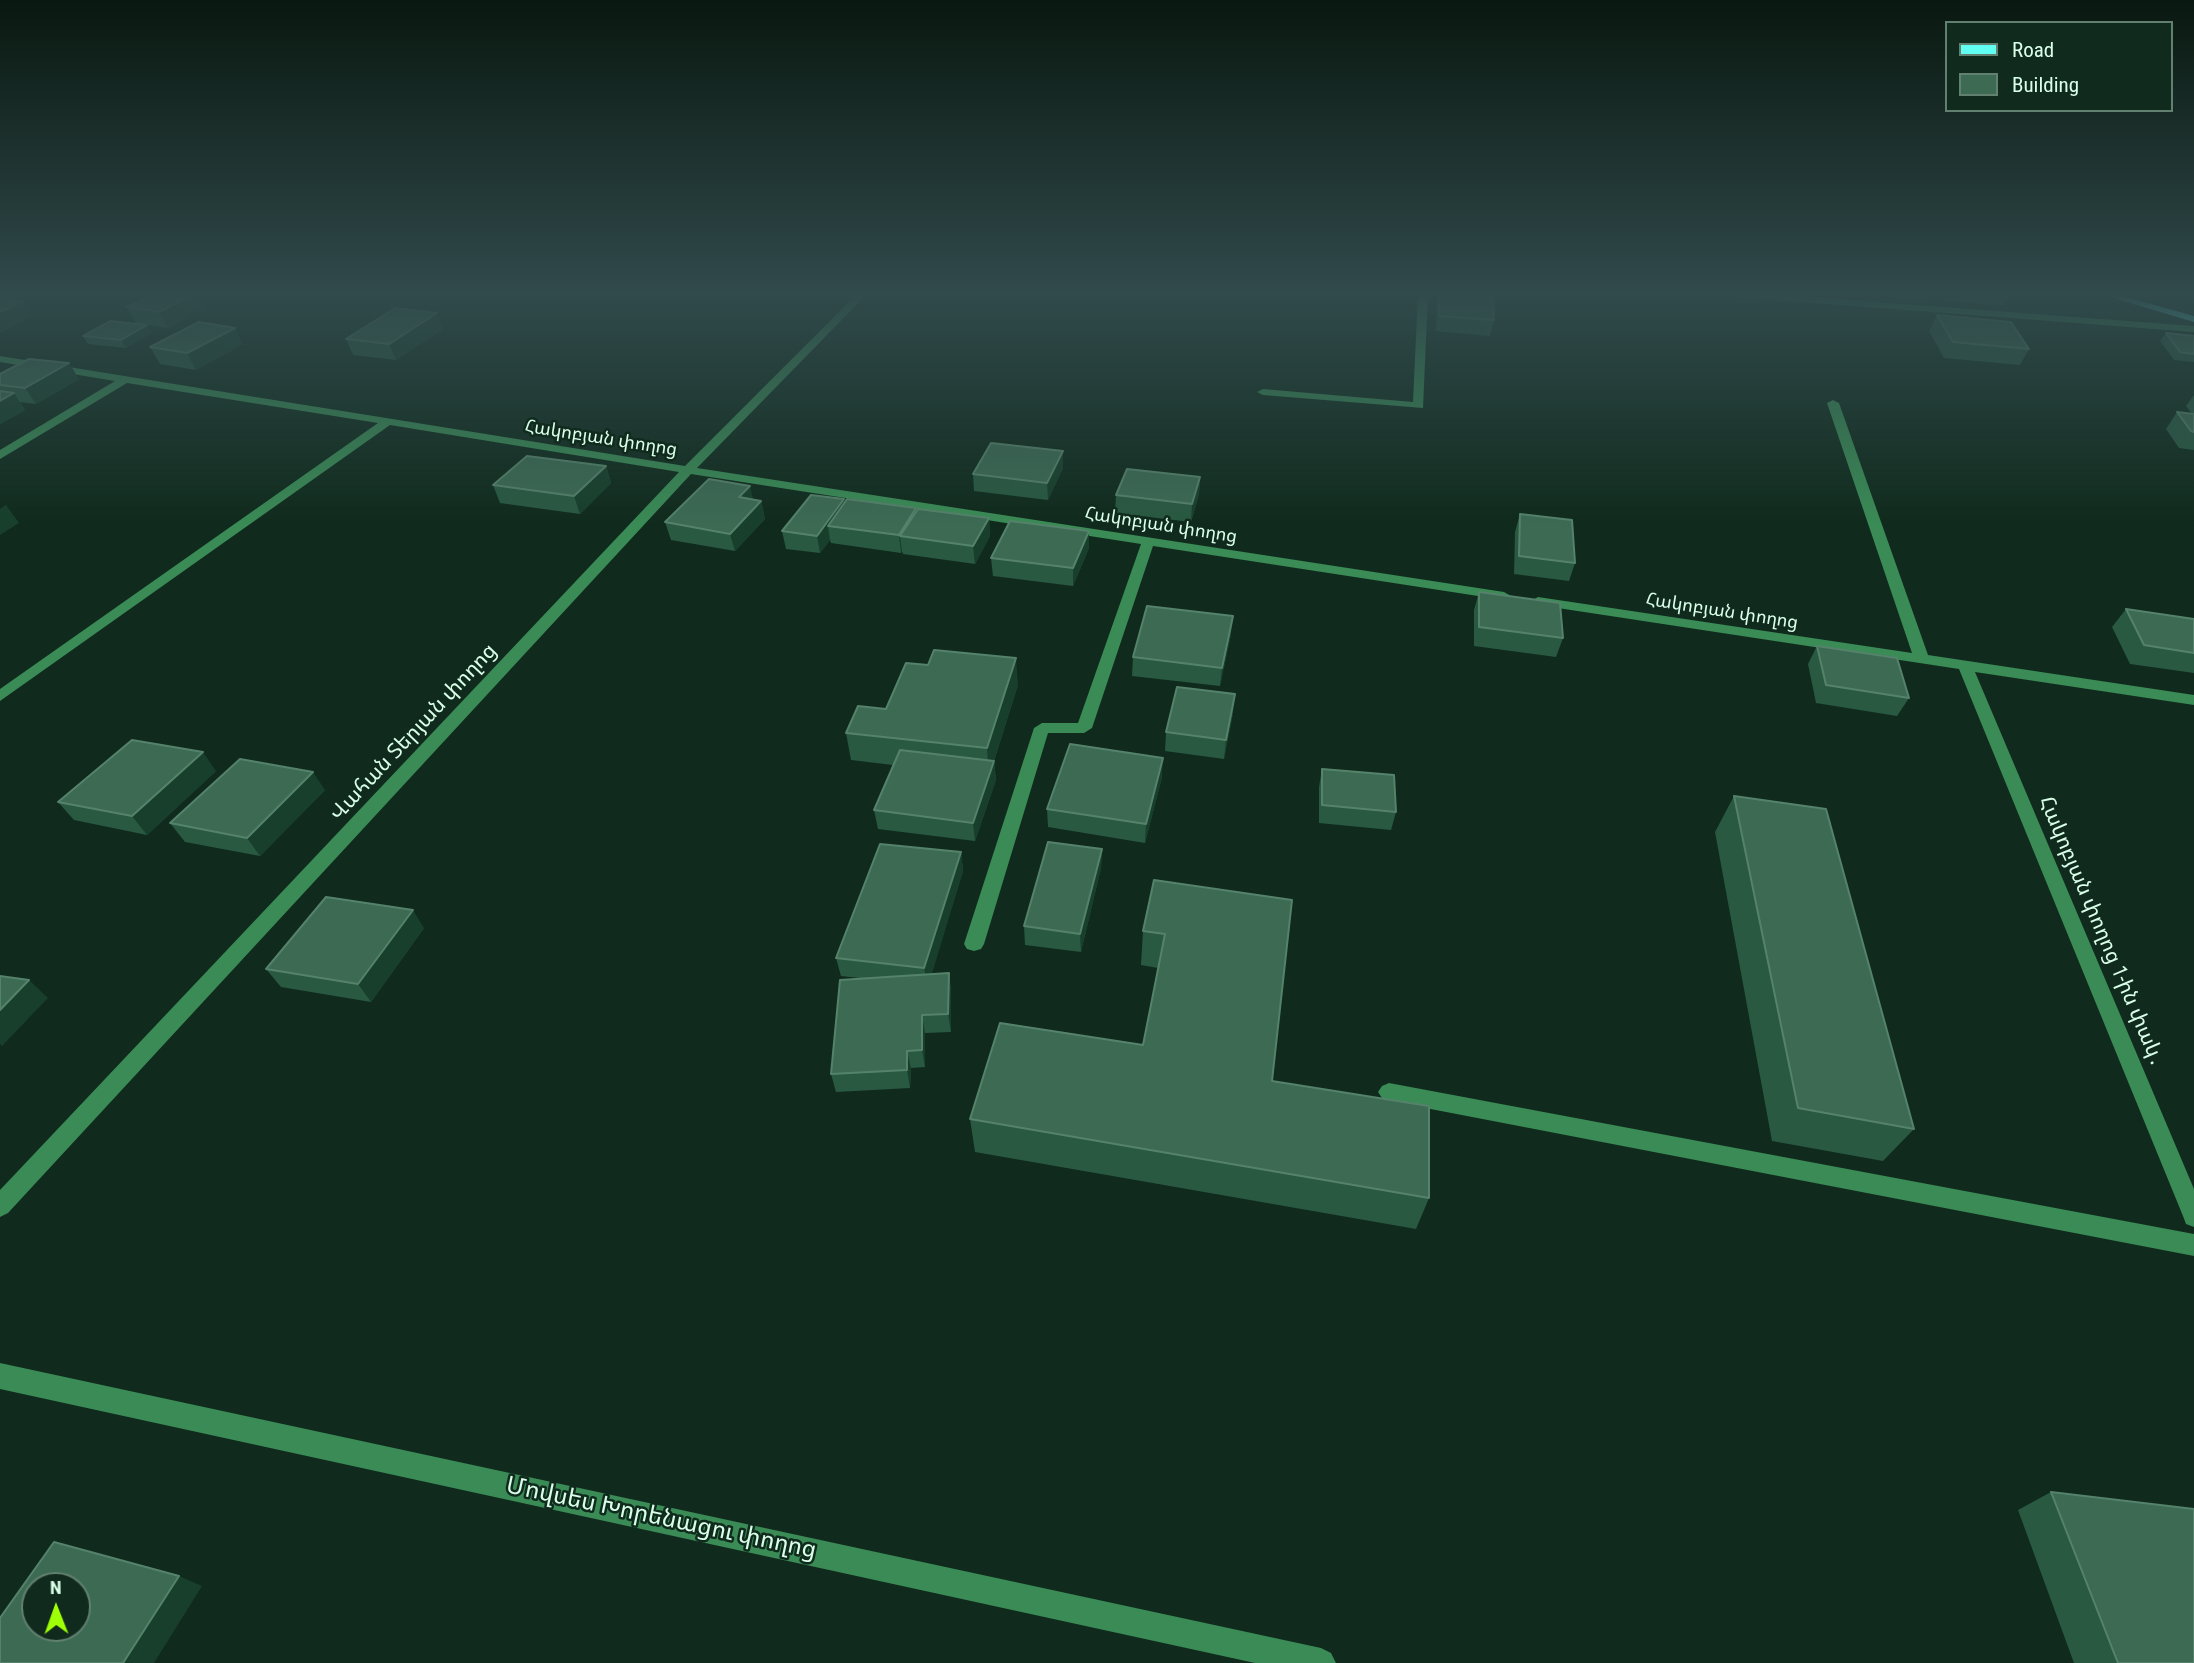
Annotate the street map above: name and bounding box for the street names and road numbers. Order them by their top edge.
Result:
street label: Հակոբյան փողոց [523,416,679,462]
street label: Հակոբյան փողոց [1083,503,1239,549]
street label: Հակոբյան փողոց [1644,589,1800,635]
street label: Վահան Տերյան փողոց [325,639,503,827]
street label: Հակոբյան փողոց 1-ին փակ․ [2032,793,2170,1071]
street label: Մովսես Խորենացու փողոց [503,1472,819,1566]

